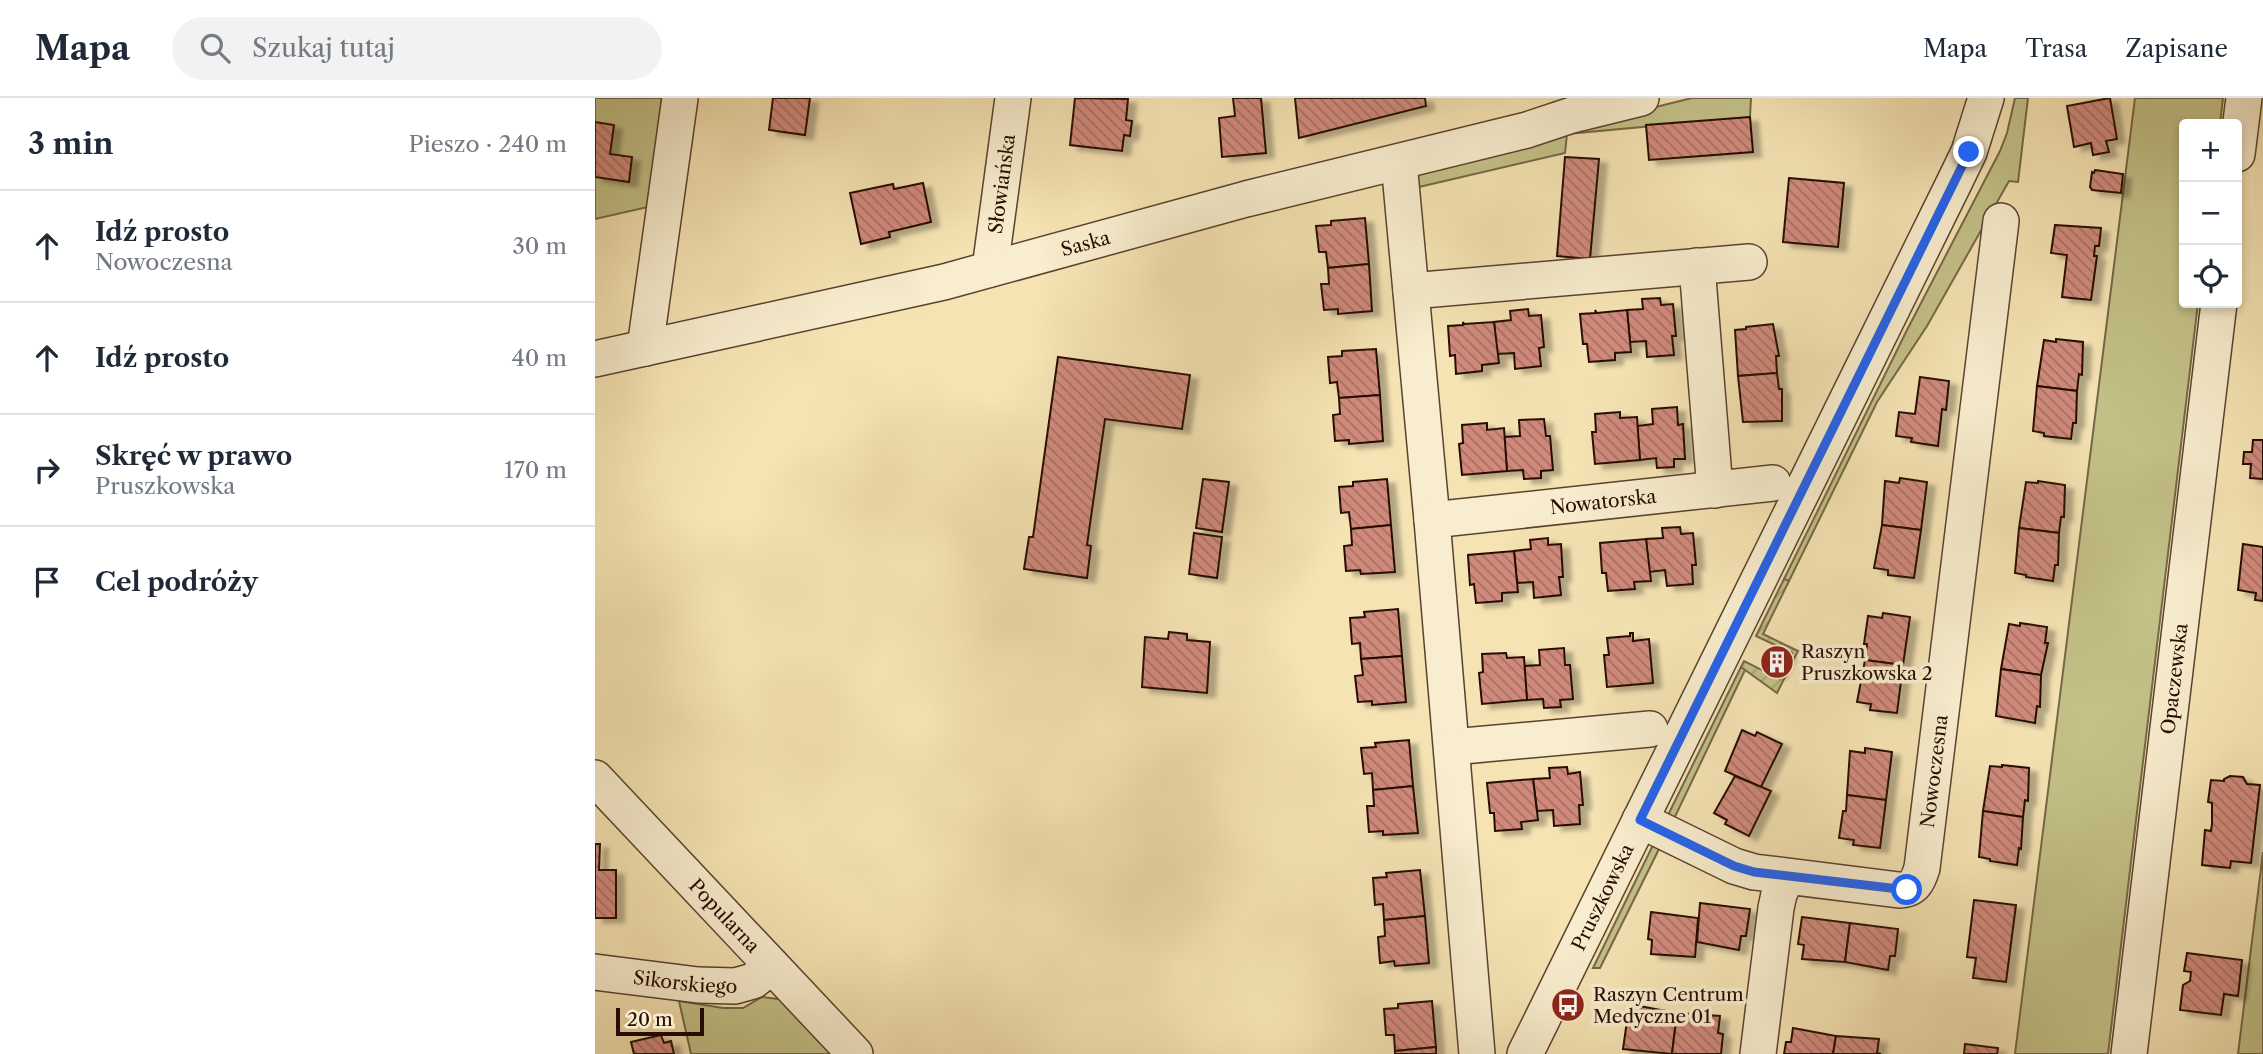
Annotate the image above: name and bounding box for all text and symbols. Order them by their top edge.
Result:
search box [172,17,662,80]
text: Mapa [35,28,130,69]
icon: search [196,29,234,67]
text: Szukaj tutaj [252,32,395,64]
text: Mapa [1923,34,1987,63]
text: Trasa [2025,34,2087,63]
text: Zapisane [2125,34,2228,63]
map controls [2179,119,2242,308]
button: + [2179,119,2242,182]
text: 3 min [28,125,114,162]
text: Pieszo · 240 m [409,130,567,158]
street label: Słowiańska [984,133,1020,235]
route end [1953,136,1984,167]
button: − [2179,182,2242,245]
text: Idź prosto [95,216,229,248]
street label: Saska [1058,226,1113,261]
icon: ahead [28,227,66,265]
text: 30 m [512,232,567,260]
button: locate [2179,245,2242,308]
text: Nowoczesna [95,248,233,276]
icon: ahead [28,339,66,377]
text: Idź prosto [95,342,229,374]
text: 40 m [512,344,567,372]
text: Skręć w prawo [95,440,292,472]
icon: right [28,451,66,489]
text: 170 m [504,456,567,484]
text: Pruszkowska [95,472,235,500]
street label: Nowatorska [1549,485,1657,519]
icon: arrive [28,563,66,601]
text: Cel podróży [95,566,258,598]
street label: Opaczewska [2156,622,2193,736]
place label: Raszyn Pruszkowska 2 [1801,640,1933,685]
building icon: Raszyn Pruszkowska 2 [1758,643,1796,681]
street label: Nowoczesna [1916,713,1953,829]
street label: Pruszkowska [1567,840,1639,954]
street label: Popularna [684,874,764,958]
route start [1891,874,1922,905]
street label: Sikorskiego [632,966,738,998]
place label: Raszyn Centrum Medyczne 01 [1593,983,1744,1028]
bus stop icon: Raszyn Centrum Medyczne 01 [1549,986,1587,1024]
scale bar [616,1005,703,1037]
text: 20 m [627,1008,673,1031]

